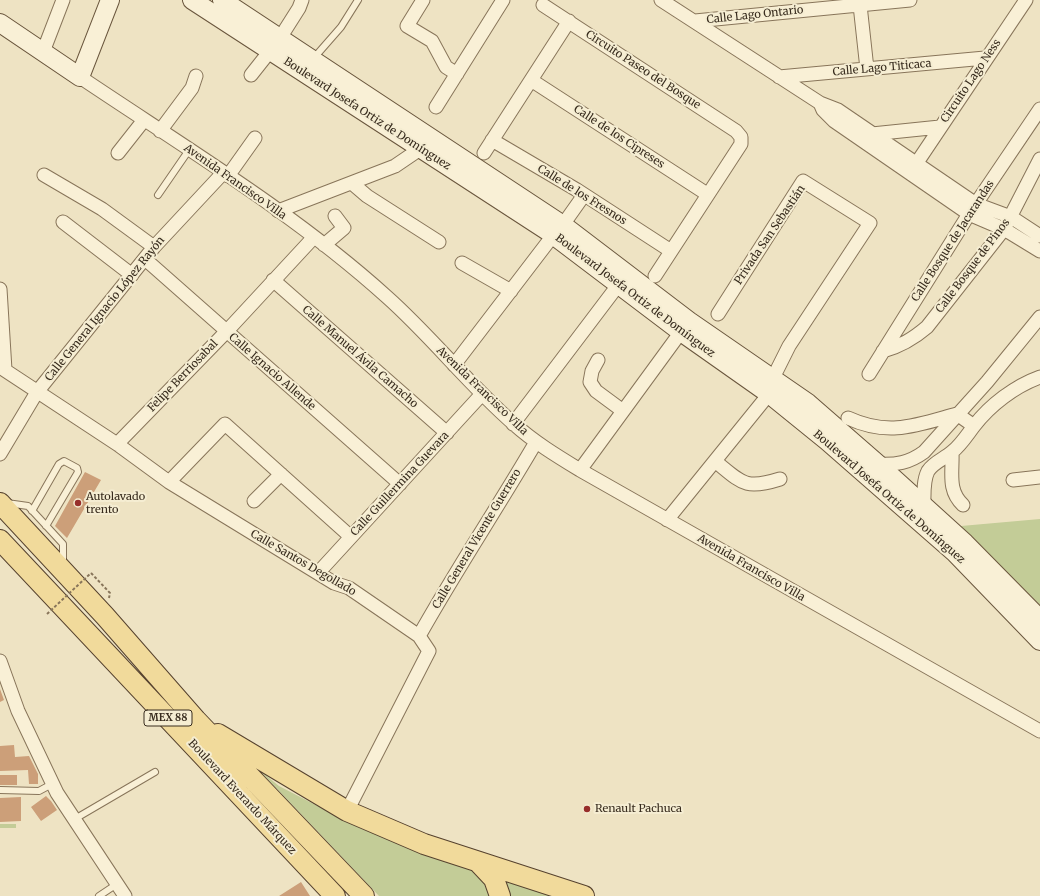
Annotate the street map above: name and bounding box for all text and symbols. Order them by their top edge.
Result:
street label: Calle Lago Ontario [706,3,804,27]
street label: Circuito Paseo del Bosque [583,28,703,112]
street label: Circuito Lago Ness [938,37,1004,125]
street label: Boulevard Josefa Ortiz de Domínguez [281,55,453,173]
street label: Calle Lago Titicaca [832,57,932,79]
street label: Calle de los Cipreses [571,103,667,171]
street label: Avenida Francisco Villa [181,142,289,222]
street label: Calle de los Fresnos [535,162,629,228]
street label: Calle Bosque de Jacarandas [909,178,997,304]
street label: Privada San Sebastián [732,183,808,287]
street label: Calle Bosque de Pinos [933,216,1013,316]
street label: Boulevard Josefa Ortiz de Domínguez [553,232,717,360]
street label: Calle General Ignacio López Rayón [42,234,168,384]
street label: Calle Manuel Ávila Camacho [300,303,420,411]
street label: Calle Ignacio Allende [226,331,318,413]
street label: Felipe Berriosabal [145,337,221,415]
street label: Avenida Francisco Villa [434,344,530,438]
street label: Boulevard Josefa Ortiz de Domínguez [811,428,967,566]
street label: Calle Guillermina Guevara [348,429,452,539]
street label: Calle General Vicente Guerrero [430,467,524,611]
place label: Autolavado trento [86,490,145,516]
marker: Autolavado trento [73,498,83,508]
street label: Calle Santos Degollado [248,527,358,599]
street label: Avenida Francisco Villa [695,532,807,604]
road number: MEX 88 [144,710,192,726]
street label: Boulevard Everardo Márquez [185,737,299,857]
place label: Renault Pachuca [595,802,682,816]
marker: Renault Pachuca [582,804,592,814]

